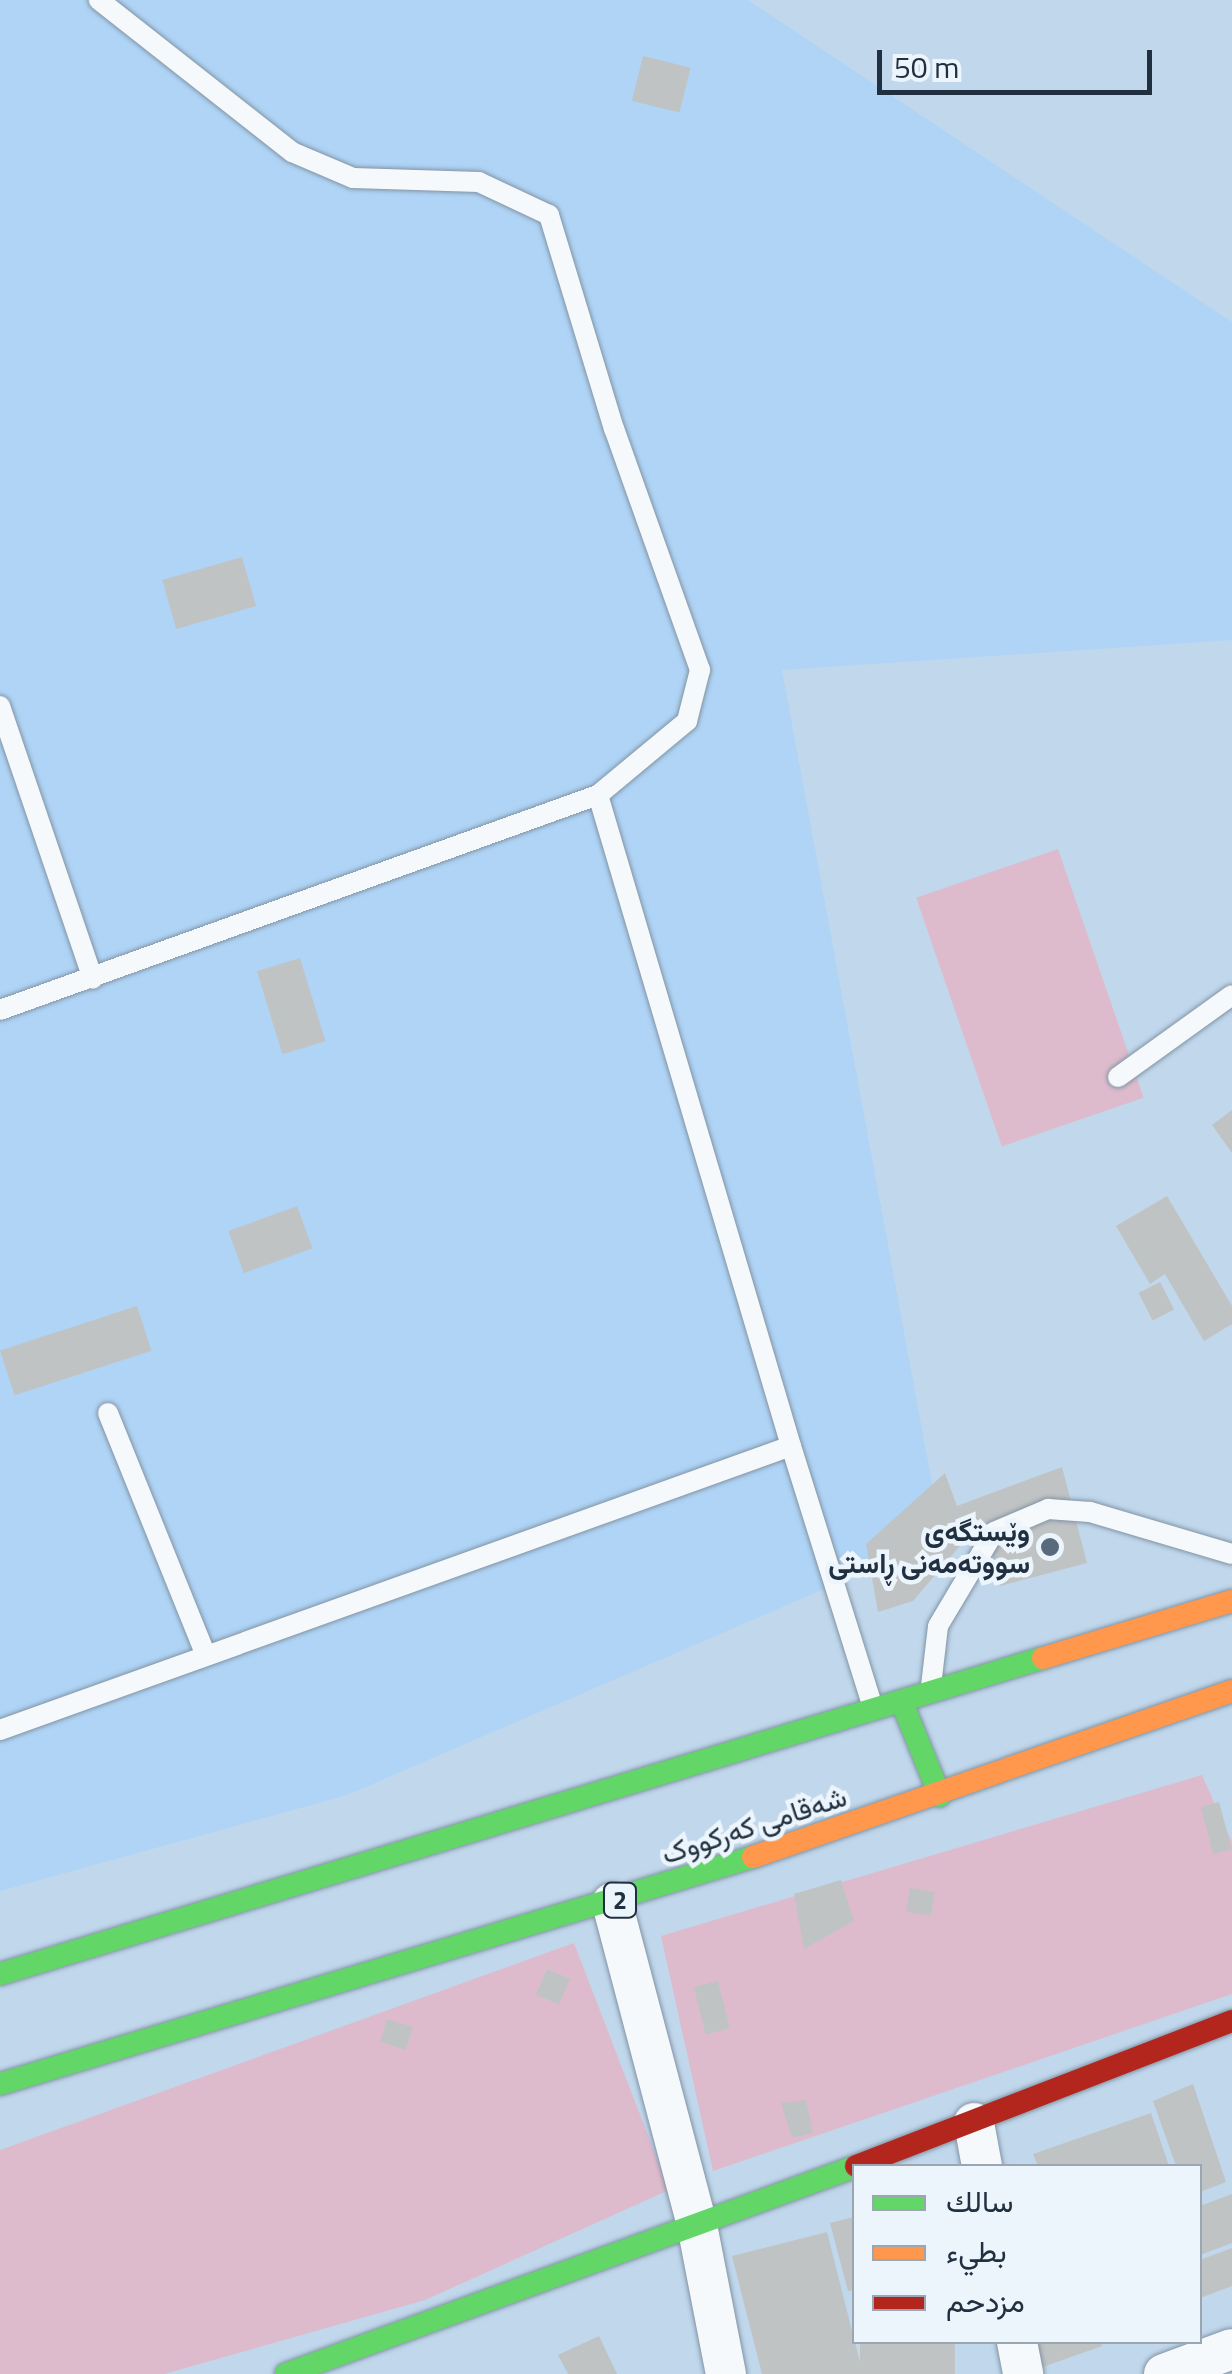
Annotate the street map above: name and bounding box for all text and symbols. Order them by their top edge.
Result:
scale bar [882,30,1157,92]
text: 50 m [894,44,959,90]
place label: وێستگەی سووتەمەنی ڕاستی [828,1514,1030,1580]
marker: وێستگەی سووتەمەنی ڕاستی [1039,1536,1061,1558]
street label: شەقامی کەرکووک [657,1779,851,1871]
road number: 2 [602,1880,638,1920]
legend [852,2164,1202,2344]
text: سالك [946,2178,1013,2224]
text: بطيء [946,2228,1007,2274]
text: مزدحم [946,2278,1025,2324]

